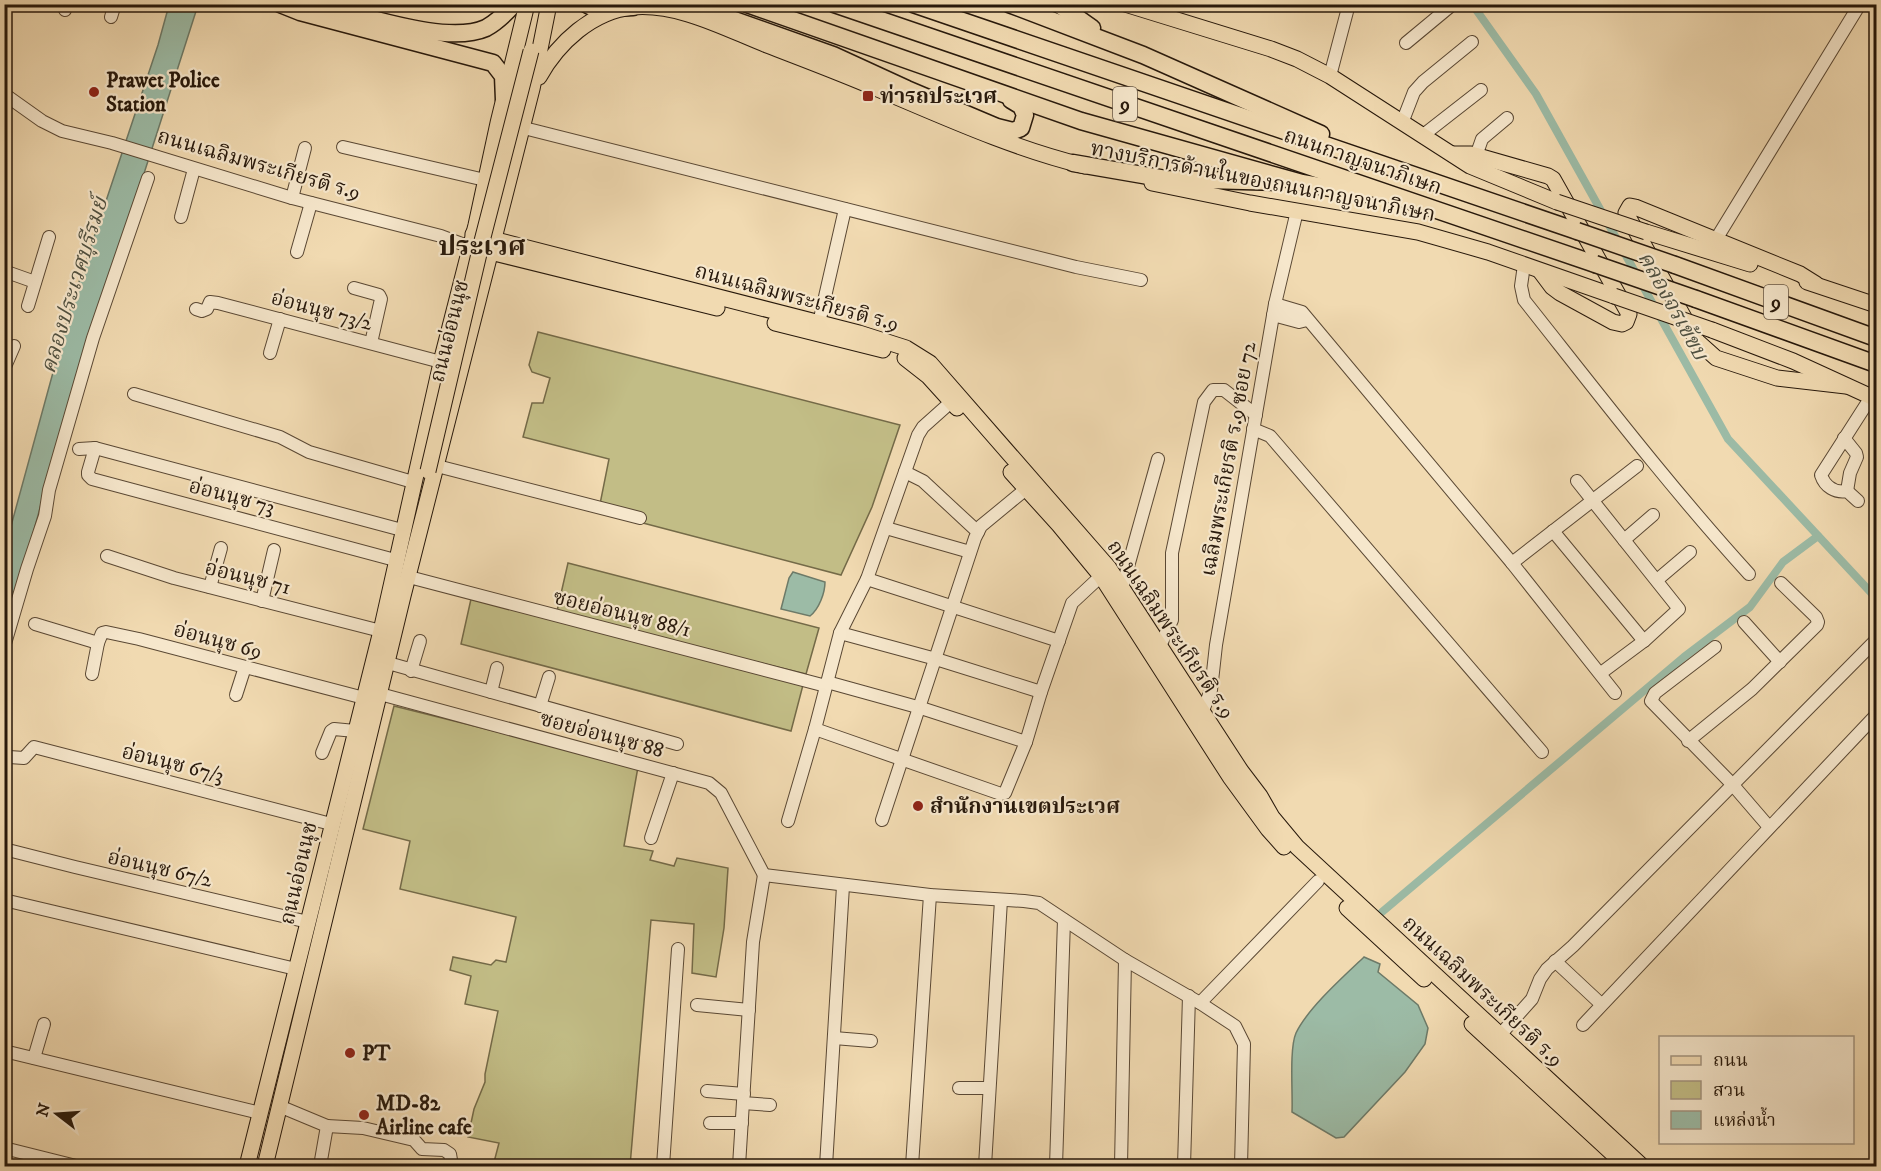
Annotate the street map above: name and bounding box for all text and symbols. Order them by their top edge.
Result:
place label: Prawet Police Station [106,68,220,118]
place label: ท่ารถประเวศ [880,84,997,110]
marker: Prawet Police Station [87,85,101,99]
road number: 9 [1113,87,1137,121]
marker: ท่ารถประเวศ [861,89,875,103]
street label: ถนนเฉลิมพระเกียรติ ร.9 [154,123,363,206]
street label: ถนนกาญจนาภิเษก [1280,123,1445,201]
street label: ทางบริการด้านในของถนนกาญจนาภิเษก [1088,133,1438,228]
water label: คลองประเวศบุรีรมย์ [35,190,115,377]
district label: ประเวศ [438,230,526,264]
water label: คลองจรเข้ขบ [1632,246,1714,366]
street label: ถนนเฉลิมพระเกียรติ ร.9 [692,258,902,338]
street label: ถนนอ่อนนุช [425,277,475,385]
street label: อ่อนนุช 73/2 [268,285,376,337]
road number: 9 [1764,285,1788,319]
street label: เฉลิมพระเกียรติ ร.9 ซอย 72 [1196,339,1263,578]
street label: อ่อนนุช 73 [186,473,277,521]
street label: ถนนเฉลิมพระเกียรติ ร.9 [1101,535,1240,724]
street label: อ่อนนุช 71 [202,555,293,601]
street label: ซอยอ่อนนุช 88/1 [550,584,693,644]
street label: อ่อนนุช 69 [171,617,265,665]
street label: ซอยอ่อนนุช 88 [537,706,667,764]
street label: อ่อนนุช 67/3 [119,739,226,789]
place label: สำนักงานเขตประเวศ [930,794,1120,820]
marker: สำนักงานเขตประเวศ [911,799,925,813]
street label: ถนนอ่อนนุช [275,819,323,927]
street label: อ่อนนุช 67/2 [105,844,215,894]
street label: ถนนเฉลิมพระเกียรติ ร.9 [1397,911,1568,1073]
legend [1659,1036,1854,1144]
place label: PT [362,1041,392,1067]
marker: PT [343,1046,357,1060]
text: ถนน [1713,1050,1748,1072]
text: สวน [1713,1080,1745,1102]
north arrow [27,1084,87,1144]
place label: MD-82 Airline cafe [375,1091,472,1141]
text: N [32,1101,55,1119]
text: แหล่งน้ำ [1713,1106,1776,1132]
marker: MD-82 Airline cafe [357,1108,371,1122]

